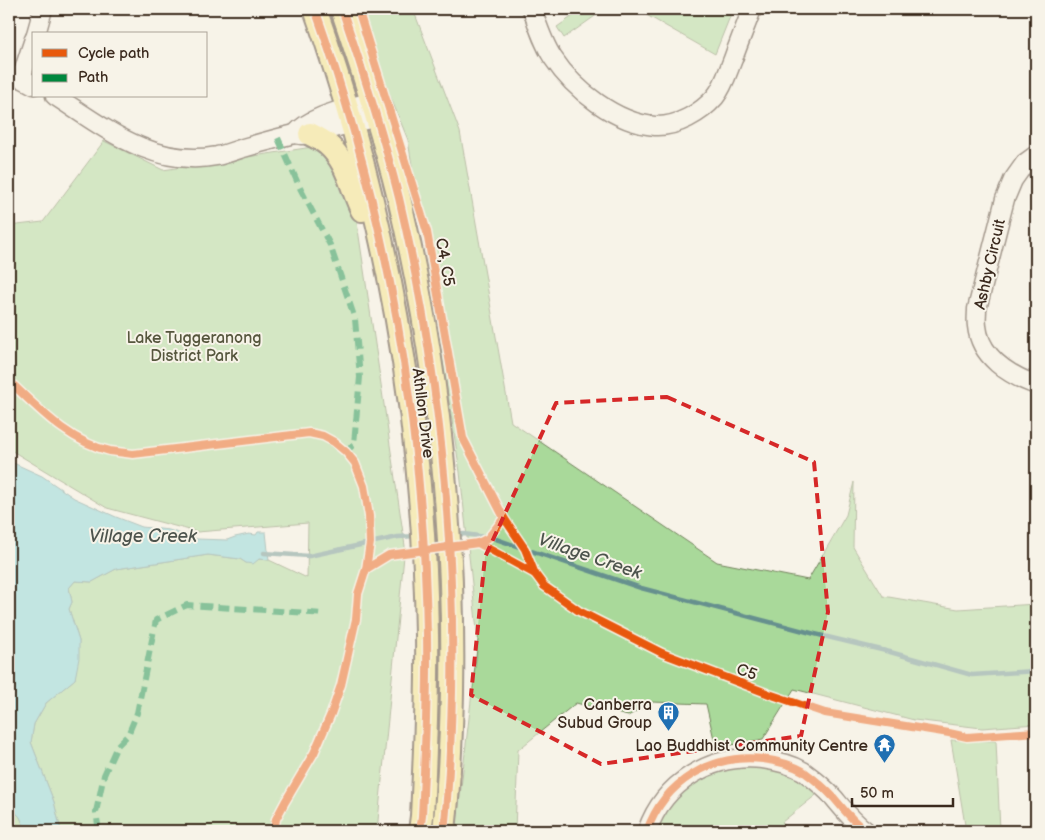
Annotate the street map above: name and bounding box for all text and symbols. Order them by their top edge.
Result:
legend [32,32,208,98]
text: Cycle path [78,44,149,63]
text: Path [78,68,108,87]
street label: Ashby Circuit [971,217,1010,311]
street label: C4, C5 [431,237,458,288]
park label: Lake Tuggeranong District Park [127,329,261,366]
street label: Athllon Drive [408,367,438,460]
water label: Village Creek [89,526,198,547]
water label: Village Creek [535,529,645,584]
street label: C5 [733,660,759,685]
place label: Canberra Subud Group [558,696,652,733]
building icon: Canberra Subud Group [656,701,680,732]
temple icon: Lao Buddhist Community Centre [872,733,896,764]
place label: Lao Buddhist Community Centre [635,737,869,756]
scale bar [852,775,954,807]
text: 50 m [860,784,894,803]

